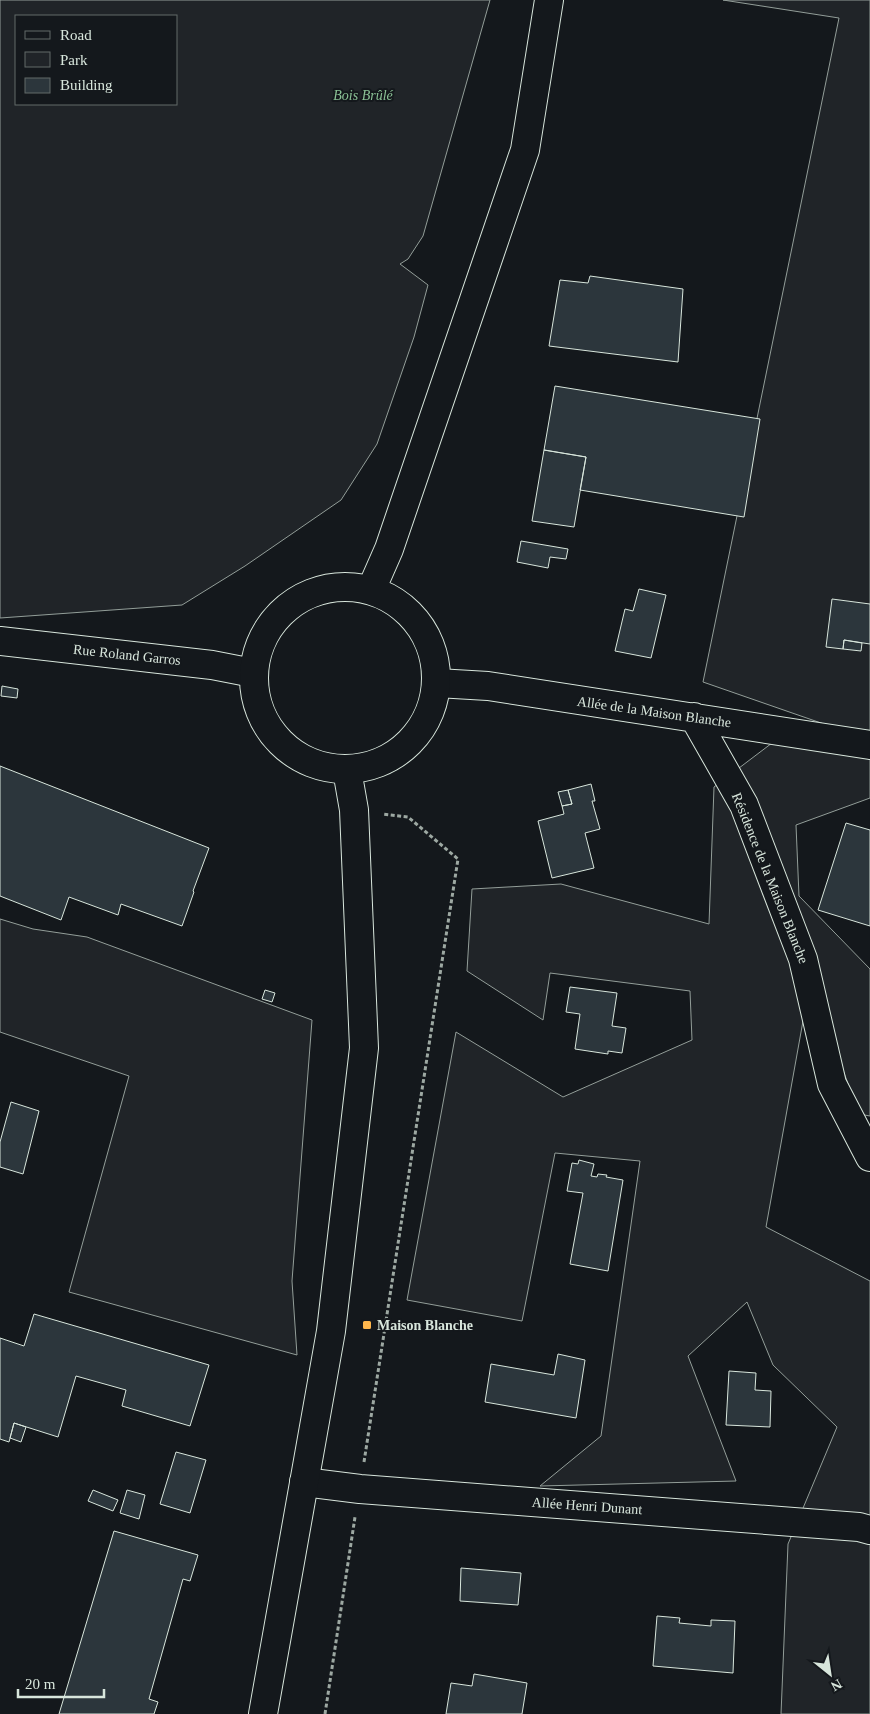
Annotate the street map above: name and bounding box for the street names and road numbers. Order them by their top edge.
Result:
street label: Rue Roland Garros [72,642,182,668]
street label: Allée de la Maison Blanche [576,694,732,730]
street label: Résidence de la Maison Blanche [729,790,811,966]
street label: Allée Henri Dunant [531,1495,643,1517]

